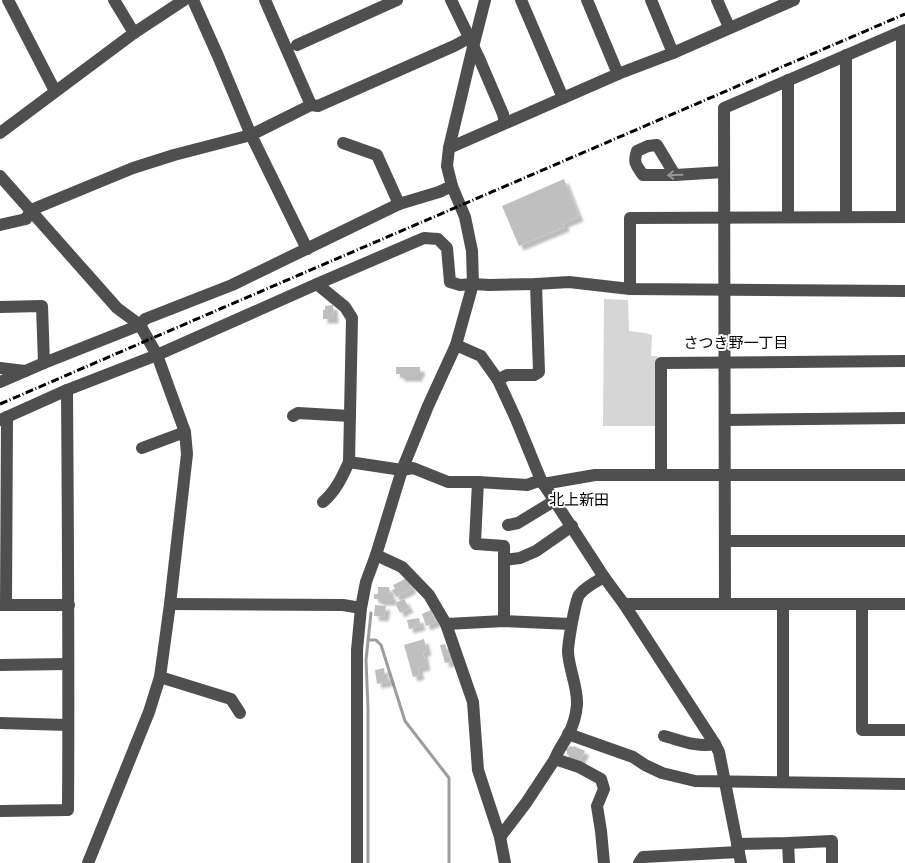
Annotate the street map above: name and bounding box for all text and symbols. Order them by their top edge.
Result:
one-way arrow [668,170,684,180]
district label: さつき野一丁目 [683,331,789,354]
district label: 北上新田 [549,488,609,511]

